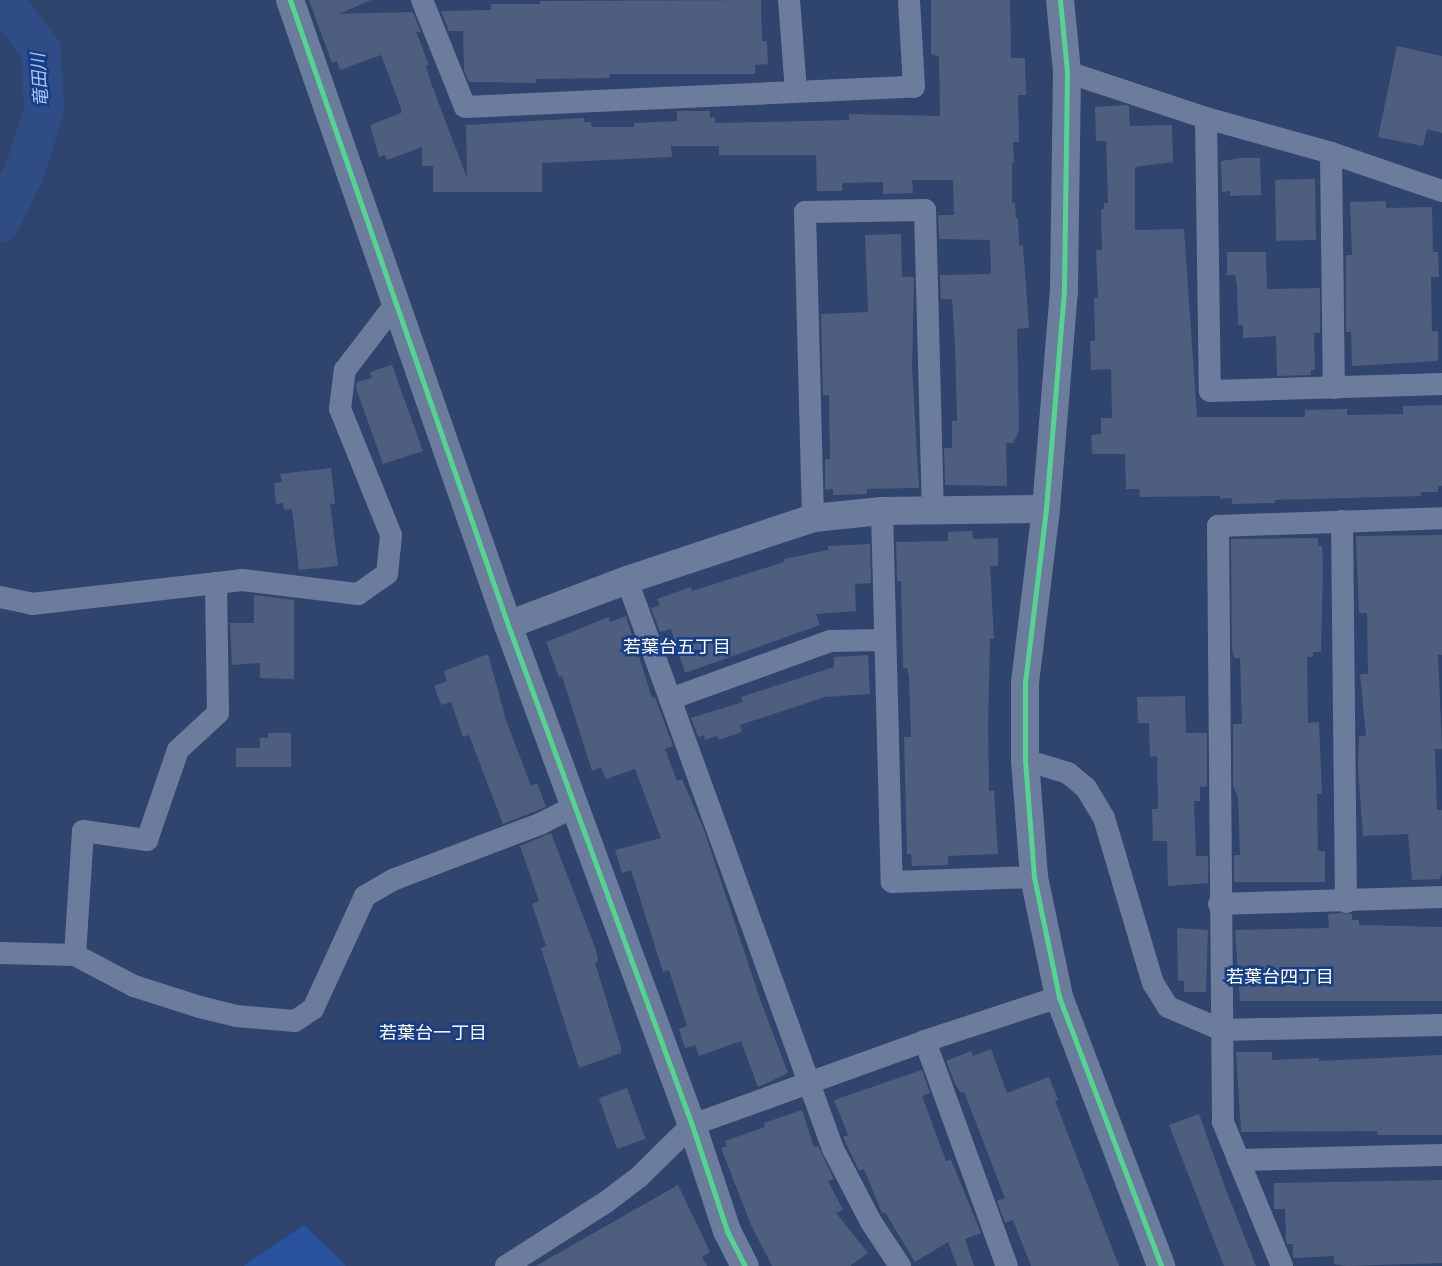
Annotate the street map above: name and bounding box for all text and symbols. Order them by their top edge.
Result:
water label: 竜田川 [27,52,53,108]
district label: 若葉台五丁目 [623,636,731,658]
district label: 若葉台四丁目 [1226,966,1334,988]
district label: 若葉台一丁目 [379,1022,487,1044]

